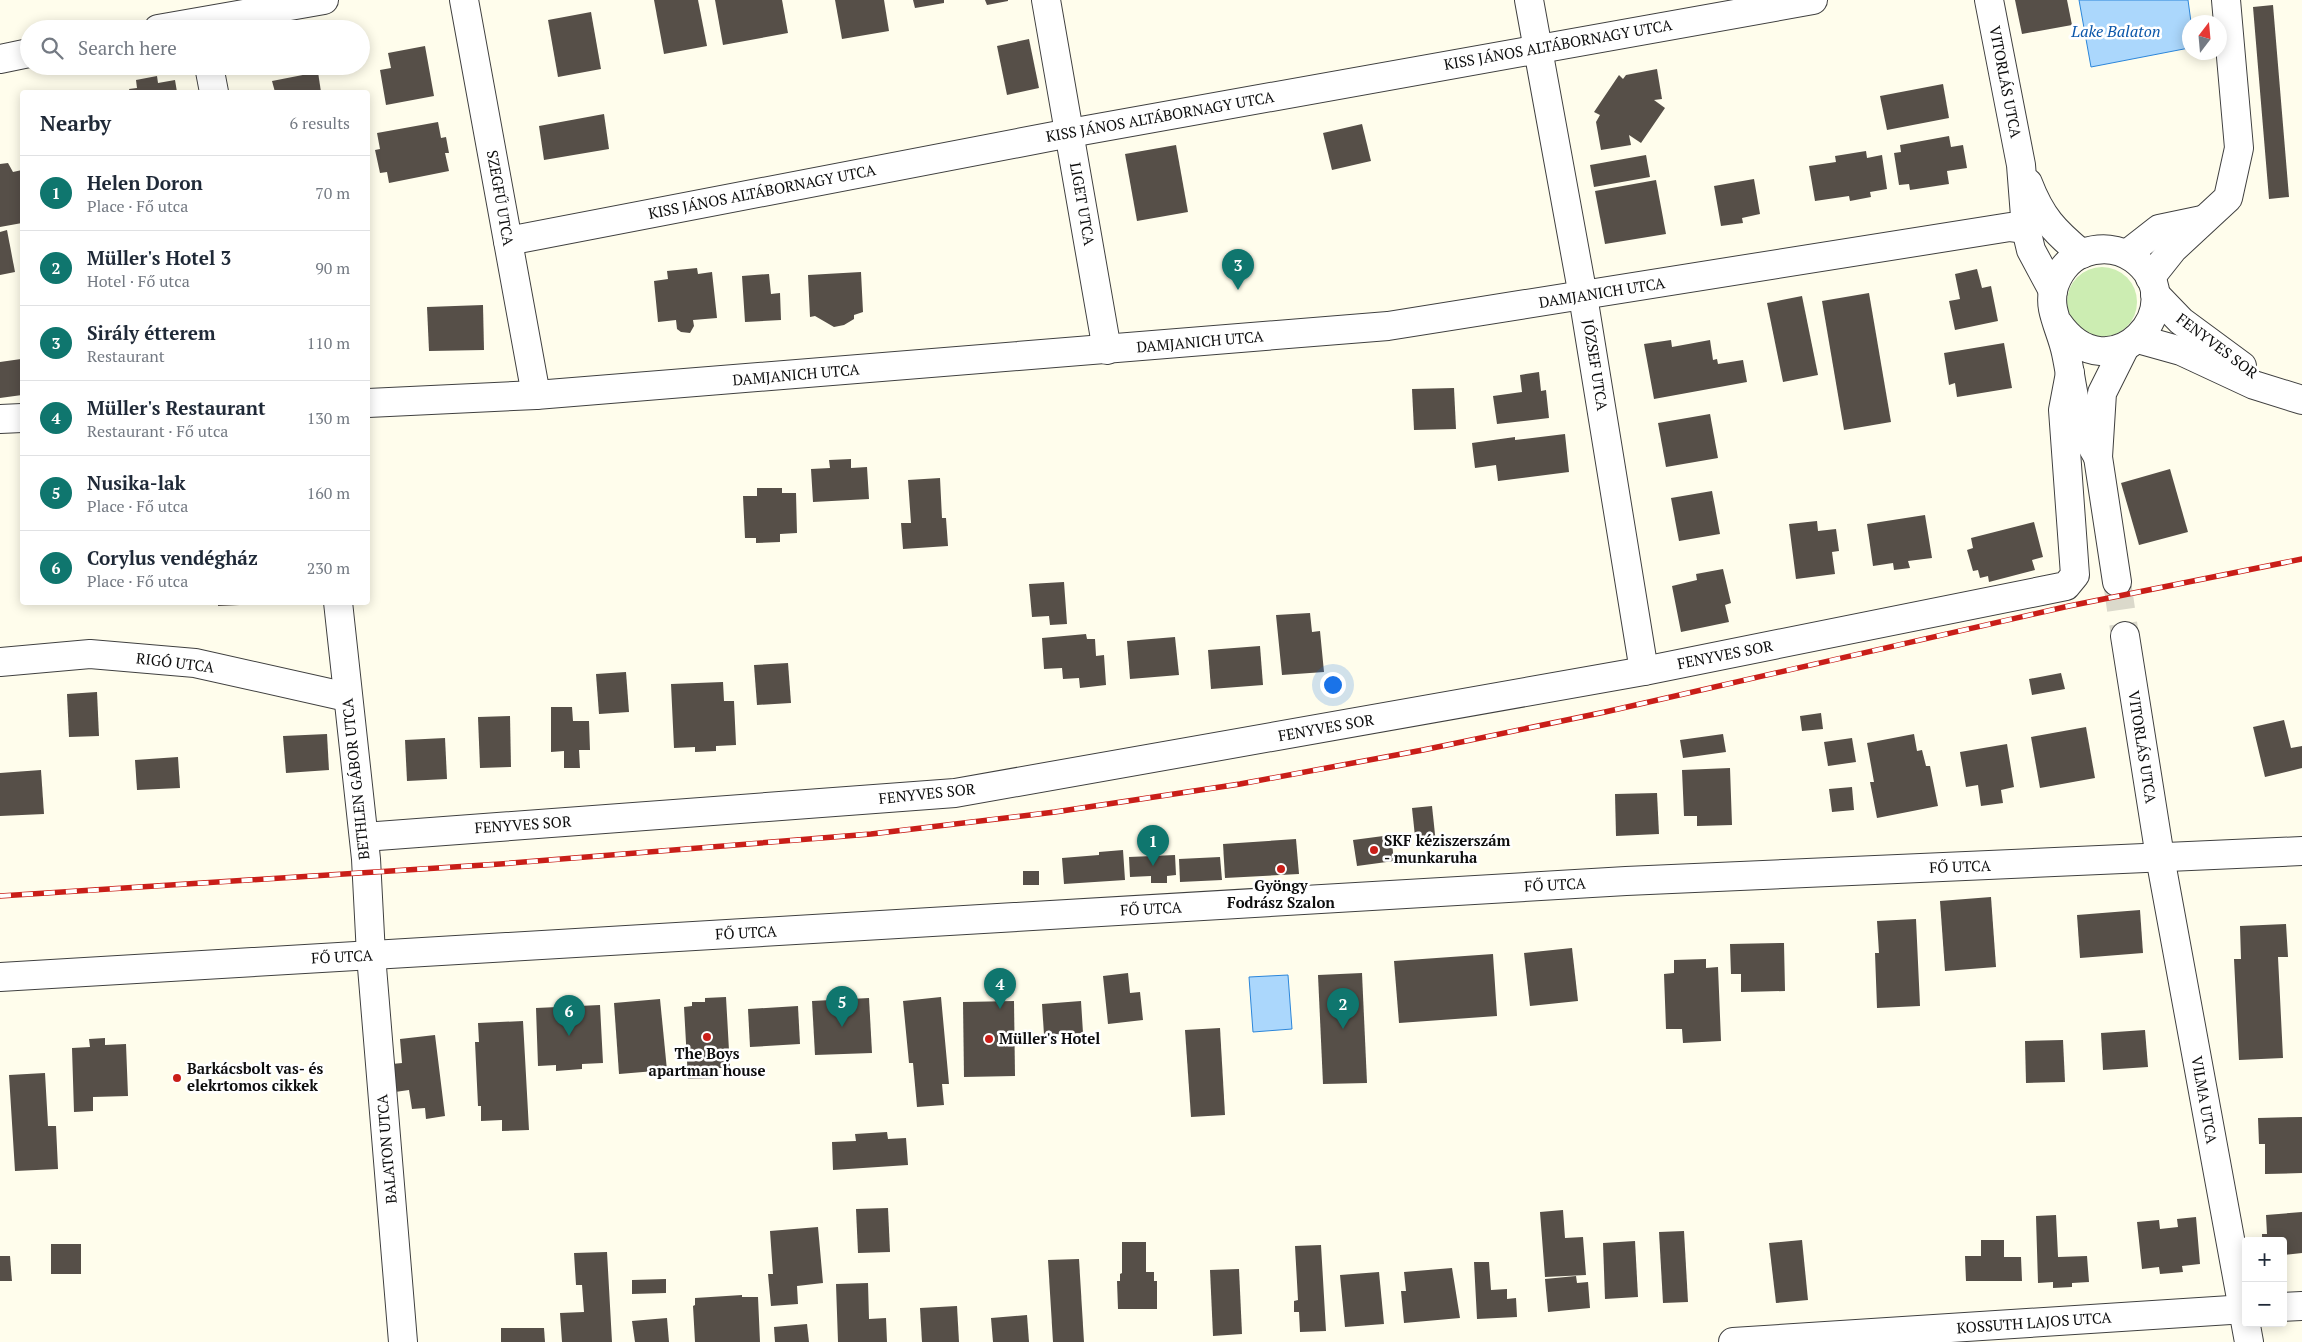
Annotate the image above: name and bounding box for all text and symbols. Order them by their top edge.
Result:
street label: KISS JÁNOS ALTÁBORNAGY UTCA [1442,14,1674,74]
north arrow [2182,15,2227,60]
search box [20,20,370,75]
water label: Lake Balaton [2070,20,2161,42]
street label: VITORLÁS UTCA [1985,24,2027,140]
icon: search [38,34,66,62]
text: Search here [78,35,177,60]
street label: KISS JÁNOS ALTÁBORNAGY UTCA [1044,86,1276,146]
text: Nearby [40,109,111,137]
text: 6 results [290,112,350,134]
street label: SZEGFŰ UTCA [483,148,519,248]
street label: KISS JÁNOS ALTÁBORNAGY UTCA [646,159,878,223]
street label: LIGET UTCA [1066,161,1100,248]
text: Helen Doron [87,170,203,195]
text: 1 [51,182,61,204]
text: 70 m [315,182,350,204]
text: Place · Fő utca [87,195,188,217]
text: Müller's Hotel 3 [87,245,231,270]
pin: 3 [1222,249,1254,290]
text: 2 [51,257,61,279]
text: 90 m [315,257,350,279]
text: Hotel · Fő utca [87,270,190,292]
street label: DAMJANICH UTCA [1537,272,1667,312]
street label: FENYVES SOR [2173,308,2263,383]
street label: JÓZSEF UTCA [1579,318,1613,413]
text: Sirály étterem [87,320,216,345]
street label: DAMJANICH UTCA [1136,325,1265,357]
text: 3 [51,332,61,354]
text: 110 m [307,332,350,354]
text: Restaurant [87,345,165,367]
street label: DAMJANICH UTCA [732,358,861,390]
text: Müller's Restaurant [87,395,266,420]
text: 4 [51,407,61,429]
text: 130 m [307,407,350,429]
text: Restaurant · Fő utca [87,420,228,442]
text: Nusika-lak [87,470,186,495]
text: 5 [51,482,61,504]
text: 160 m [307,482,350,504]
text: Place · Fő utca [87,495,188,517]
text: Corylus vendégház [87,545,258,570]
text: 6 [51,557,61,579]
text: 230 m [307,557,350,579]
text: Place · Fő utca [87,570,188,592]
street label: FENYVES SOR [1675,635,1775,673]
street label: RIGÓ UTCA [135,647,216,677]
your location [1320,672,1346,698]
street label: VITORLÁS UTCA [2124,689,2162,805]
street label: BETHLEN GÁBOR UTCA [336,697,373,861]
street label: FENYVES SOR [1276,709,1376,745]
street label: FENYVES SOR [878,778,977,808]
street label: FENYVES SOR [474,811,572,837]
pin: 1 [1137,825,1169,866]
place label: SKF kéziszerszám - munkaruha [1384,830,1511,867]
marker: SKF kéziszerszám - munkaruha [1368,844,1380,856]
street label: FŐ UTCA [1929,855,1992,877]
marker: Gyöngy Fodrász Szalon [1275,863,1287,875]
street label: FŐ UTCA [1524,872,1587,896]
place label: Gyöngy Fodrász Szalon [1227,875,1335,912]
street label: FŐ UTCA [1120,896,1183,920]
street label: FŐ UTCA [715,920,778,944]
street label: FŐ UTCA [311,944,374,968]
pin: 4 [984,968,1016,1009]
pin: 5 [826,986,858,1027]
pin: 2 [1327,988,1359,1029]
pin: 6 [553,995,585,1036]
place label: Müller's Hotel [999,1028,1100,1048]
marker: The Boys apartman house [701,1031,713,1043]
marker: Müller's Hotel [983,1033,995,1045]
place label: The Boys apartman house [649,1043,765,1080]
street label: VILMA UTCA [2187,1054,2223,1146]
place label: Barkácsbolt vas- és elekrtomos cikkek [187,1058,323,1095]
marker: Barkácsbolt vas- és elekrtomos cikkek [171,1072,183,1084]
street label: BALATON UTCA [371,1093,401,1205]
map controls [2242,1237,2287,1327]
button: + [2242,1237,2287,1282]
button: − [2242,1282,2287,1327]
street label: KOSSUTH LAJOS UTCA [1956,1307,2113,1337]

